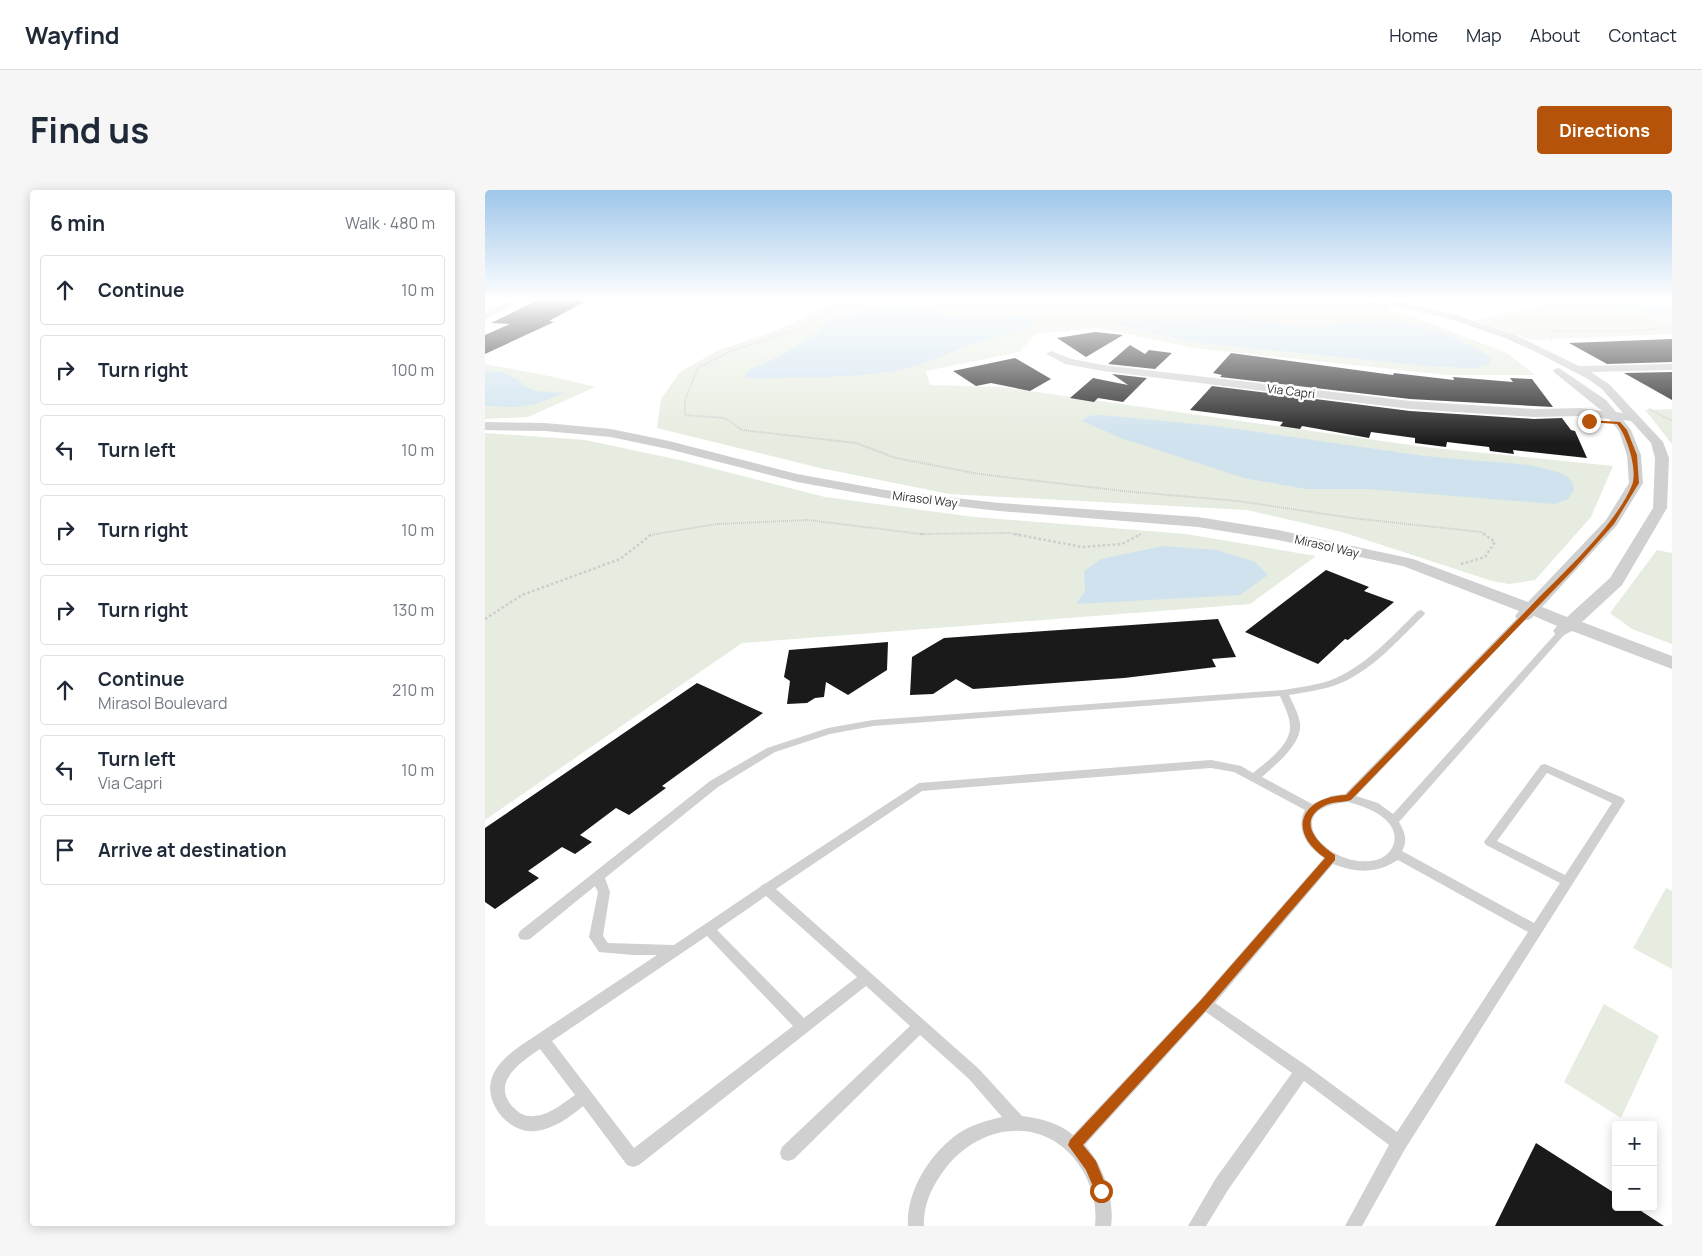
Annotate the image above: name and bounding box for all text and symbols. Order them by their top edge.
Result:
text: Wayfind [25,18,120,51]
text: Home [1389,23,1438,47]
text: Map [1466,23,1502,47]
text: About [1530,23,1580,47]
text: Contact [1608,23,1677,47]
text: Find us [30,106,149,154]
button: Directions [1537,106,1672,154]
text: 6 min [50,209,105,237]
text: Walk · 480 m [345,212,435,234]
icon: ahead [51,276,79,304]
text: Continue [98,277,184,303]
text: 10 m [401,279,434,301]
icon: right [51,356,79,384]
text: Turn right [98,357,188,383]
text: 100 m [391,359,434,381]
street label: Via Capri [1266,380,1316,402]
route end [1578,410,1601,433]
icon: left [51,436,79,464]
text: Turn left [98,437,176,463]
text: 10 m [401,439,434,461]
street label: Mirasol Way [891,487,959,512]
icon: right [51,516,79,544]
text: Turn right [98,517,188,543]
text: 10 m [401,519,434,541]
street label: Mirasol Way [1293,530,1362,562]
icon: right [51,596,79,624]
text: Turn right [98,597,188,623]
text: 130 m [392,599,434,621]
text: Continue [98,666,184,692]
icon: ahead [51,676,79,704]
text: 210 m [392,679,434,701]
text: Mirasol Boulevard [98,692,228,714]
text: Turn left [98,746,176,772]
icon: left [51,756,79,784]
text: 10 m [401,759,434,781]
text: Via Capri [98,772,162,794]
icon: arrive [51,836,79,864]
text: Arrive at destination [98,837,287,863]
map controls [1612,1121,1657,1211]
button: + [1612,1121,1657,1166]
button: − [1612,1166,1657,1211]
route start [1090,1180,1113,1203]

